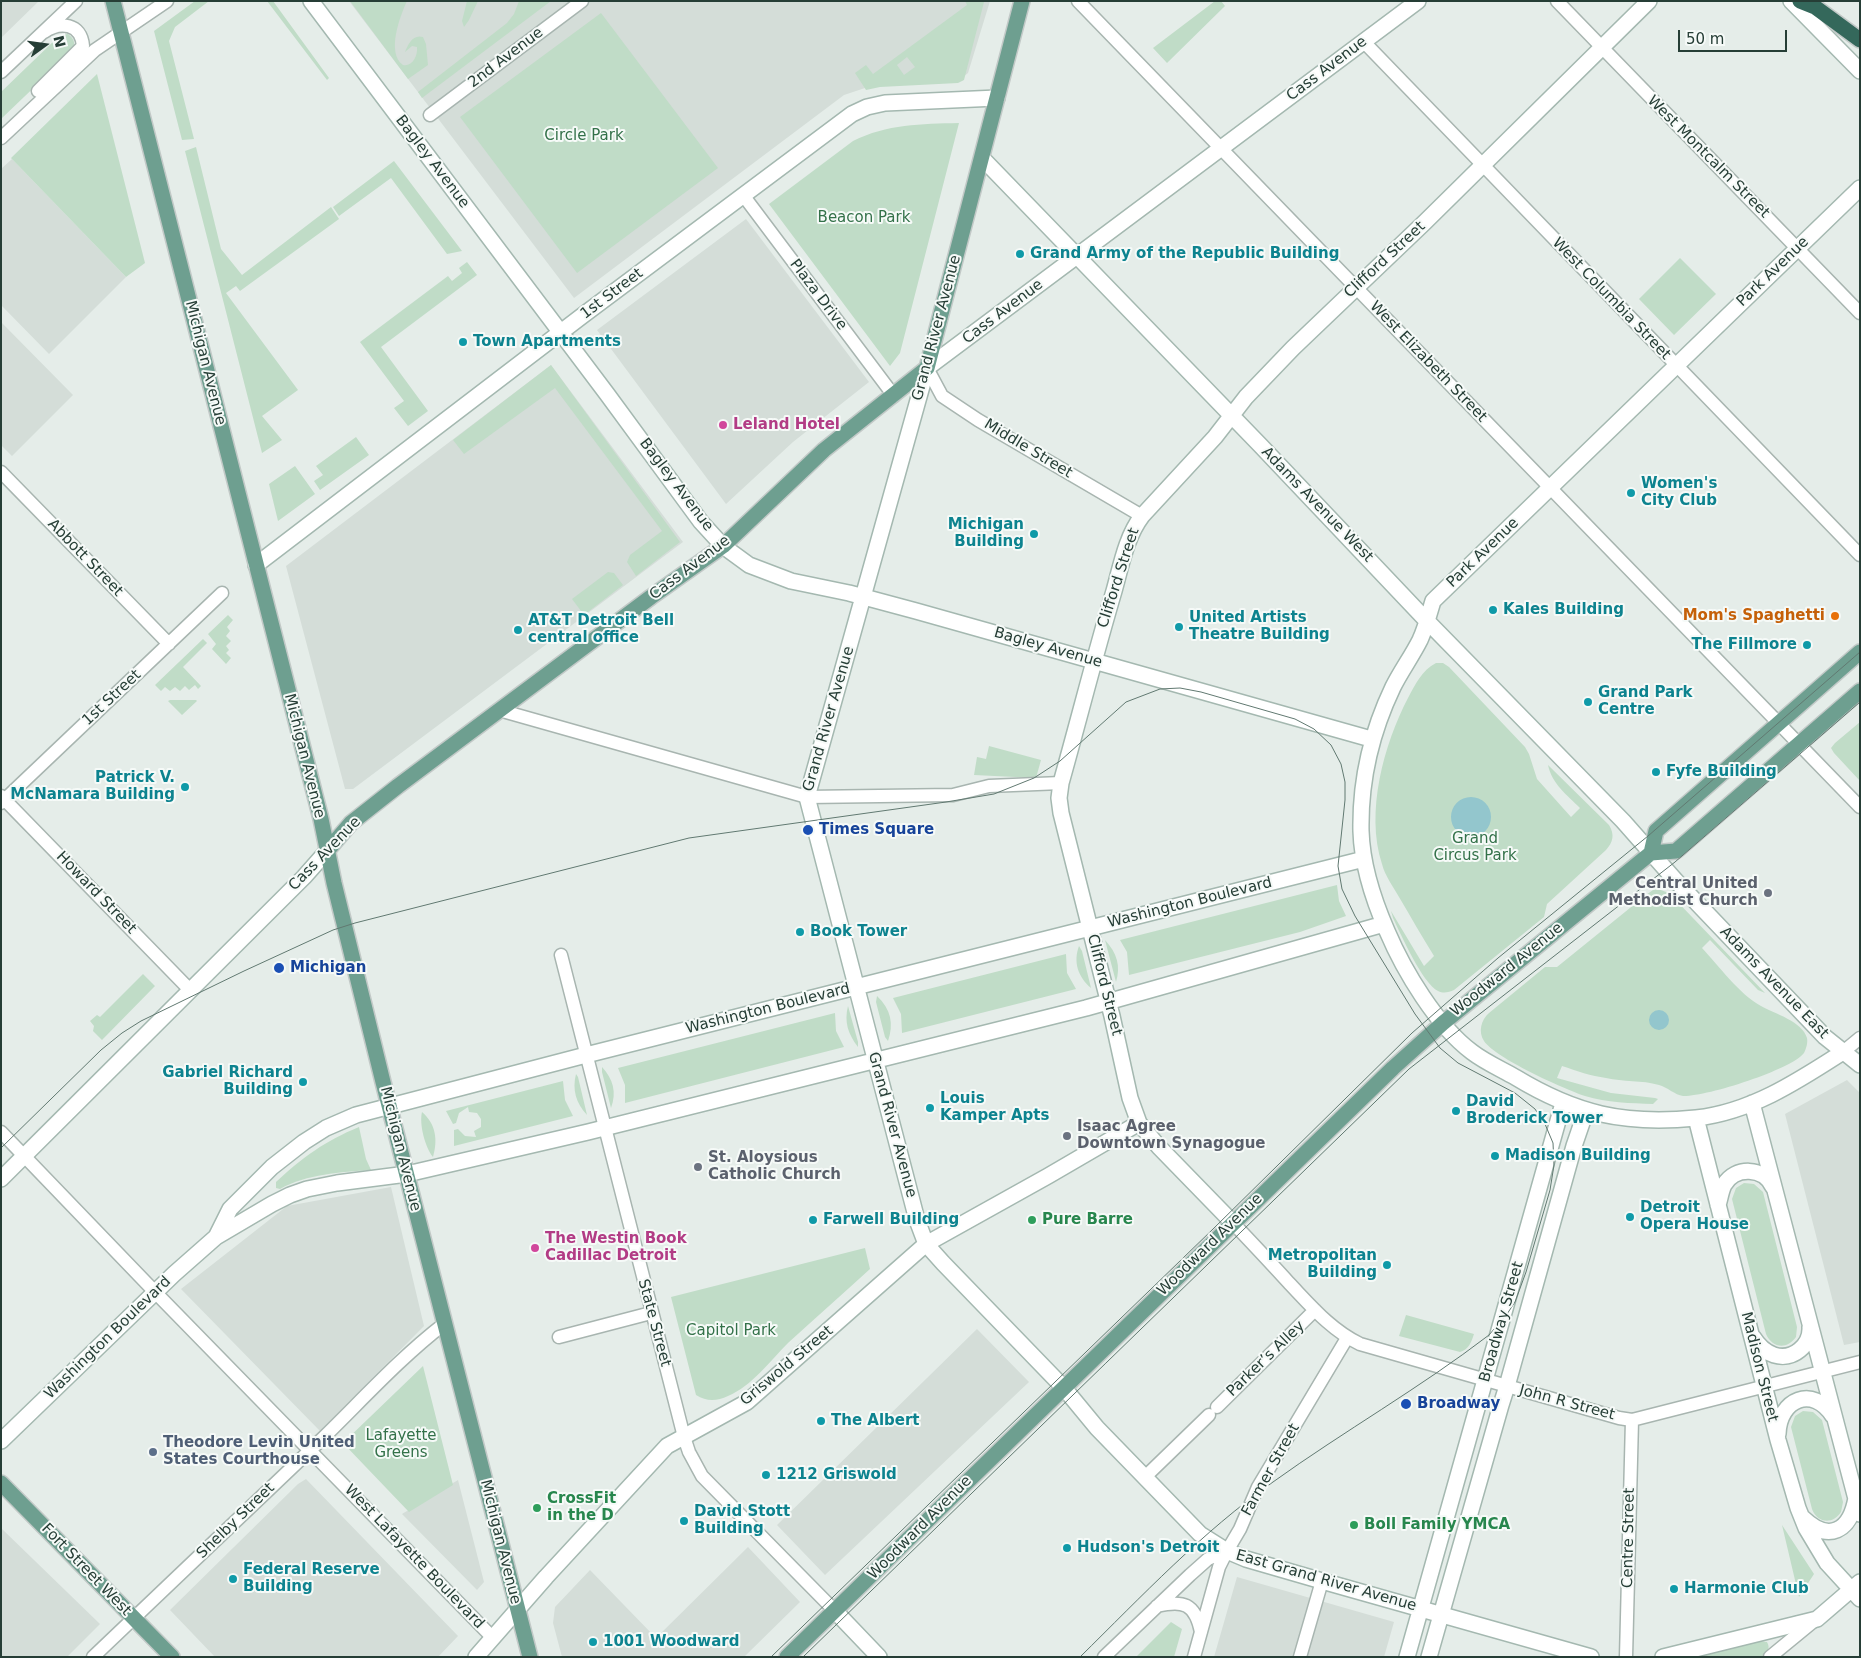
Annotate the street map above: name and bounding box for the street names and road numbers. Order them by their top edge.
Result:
street label: 2nd Avenue [465,24,547,92]
street label: Cass Avenue [1283,33,1371,105]
street label: West Montcalm Street [1643,92,1773,222]
street label: Bagley Avenue [391,112,473,212]
street label: Clifford Street [1341,218,1429,302]
street label: Park Avenue [1733,233,1813,311]
street label: West Columbia Street [1548,234,1674,364]
street label: Grand River Avenue [909,253,965,403]
street label: Plaza Drive [785,256,851,334]
street label: 1st Street [577,265,647,323]
street label: Cass Avenue [959,276,1047,348]
street label: West Elizabeth Street [1366,298,1490,426]
street label: Michigan Avenue [181,299,229,427]
street label: Middle Street [981,416,1075,482]
street label: Bagley Avenue [635,435,717,535]
street label: Adams Avenue West [1257,444,1377,566]
street label: Park Avenue [1443,514,1523,592]
street label: Abbott Street [44,516,126,600]
street label: Clifford Street [1094,526,1144,630]
street label: Cass Avenue [646,532,734,604]
street label: Bagley Avenue [992,624,1104,672]
street label: Grand River Avenue [800,644,858,794]
street label: 1st Street [79,666,145,730]
street label: Michigan Avenue [280,692,328,820]
street label: Cass Avenue [285,813,365,895]
street label: Howard Street [52,848,140,938]
street label: Washington Boulevard [1106,874,1274,932]
street label: Woodward Avenue [1447,919,1567,1021]
street label: Adams Avenue East [1716,923,1832,1043]
street label: Clifford Street [1083,932,1125,1038]
street label: Washington Boulevard [684,980,852,1038]
street label: Grand River Avenue [864,1050,920,1200]
street label: Michigan Avenue [376,1085,424,1213]
street label: Woodward Avenue [1154,1190,1266,1300]
street label: Broadway Street [1476,1260,1528,1384]
street label: Washington Boulevard [41,1273,175,1403]
street label: State Street [634,1277,674,1369]
street label: Madison Street [1737,1310,1781,1424]
street label: Parker’s Alley [1223,1317,1309,1401]
street label: Griswold Street [737,1322,837,1410]
street label: John R Street [1517,1382,1617,1424]
street label: Farmer Street [1238,1421,1304,1519]
street label: Woodward Avenue [864,1472,976,1584]
street label: Michigan Avenue [476,1478,524,1606]
street label: Shelby Street [193,1479,279,1563]
street label: West Lafayette Boulevard [340,1481,488,1633]
street label: Centre Street [1619,1488,1639,1588]
street label: Fort Street West [37,1520,135,1620]
street label: East Grand River Avenue [1234,1547,1418,1615]

